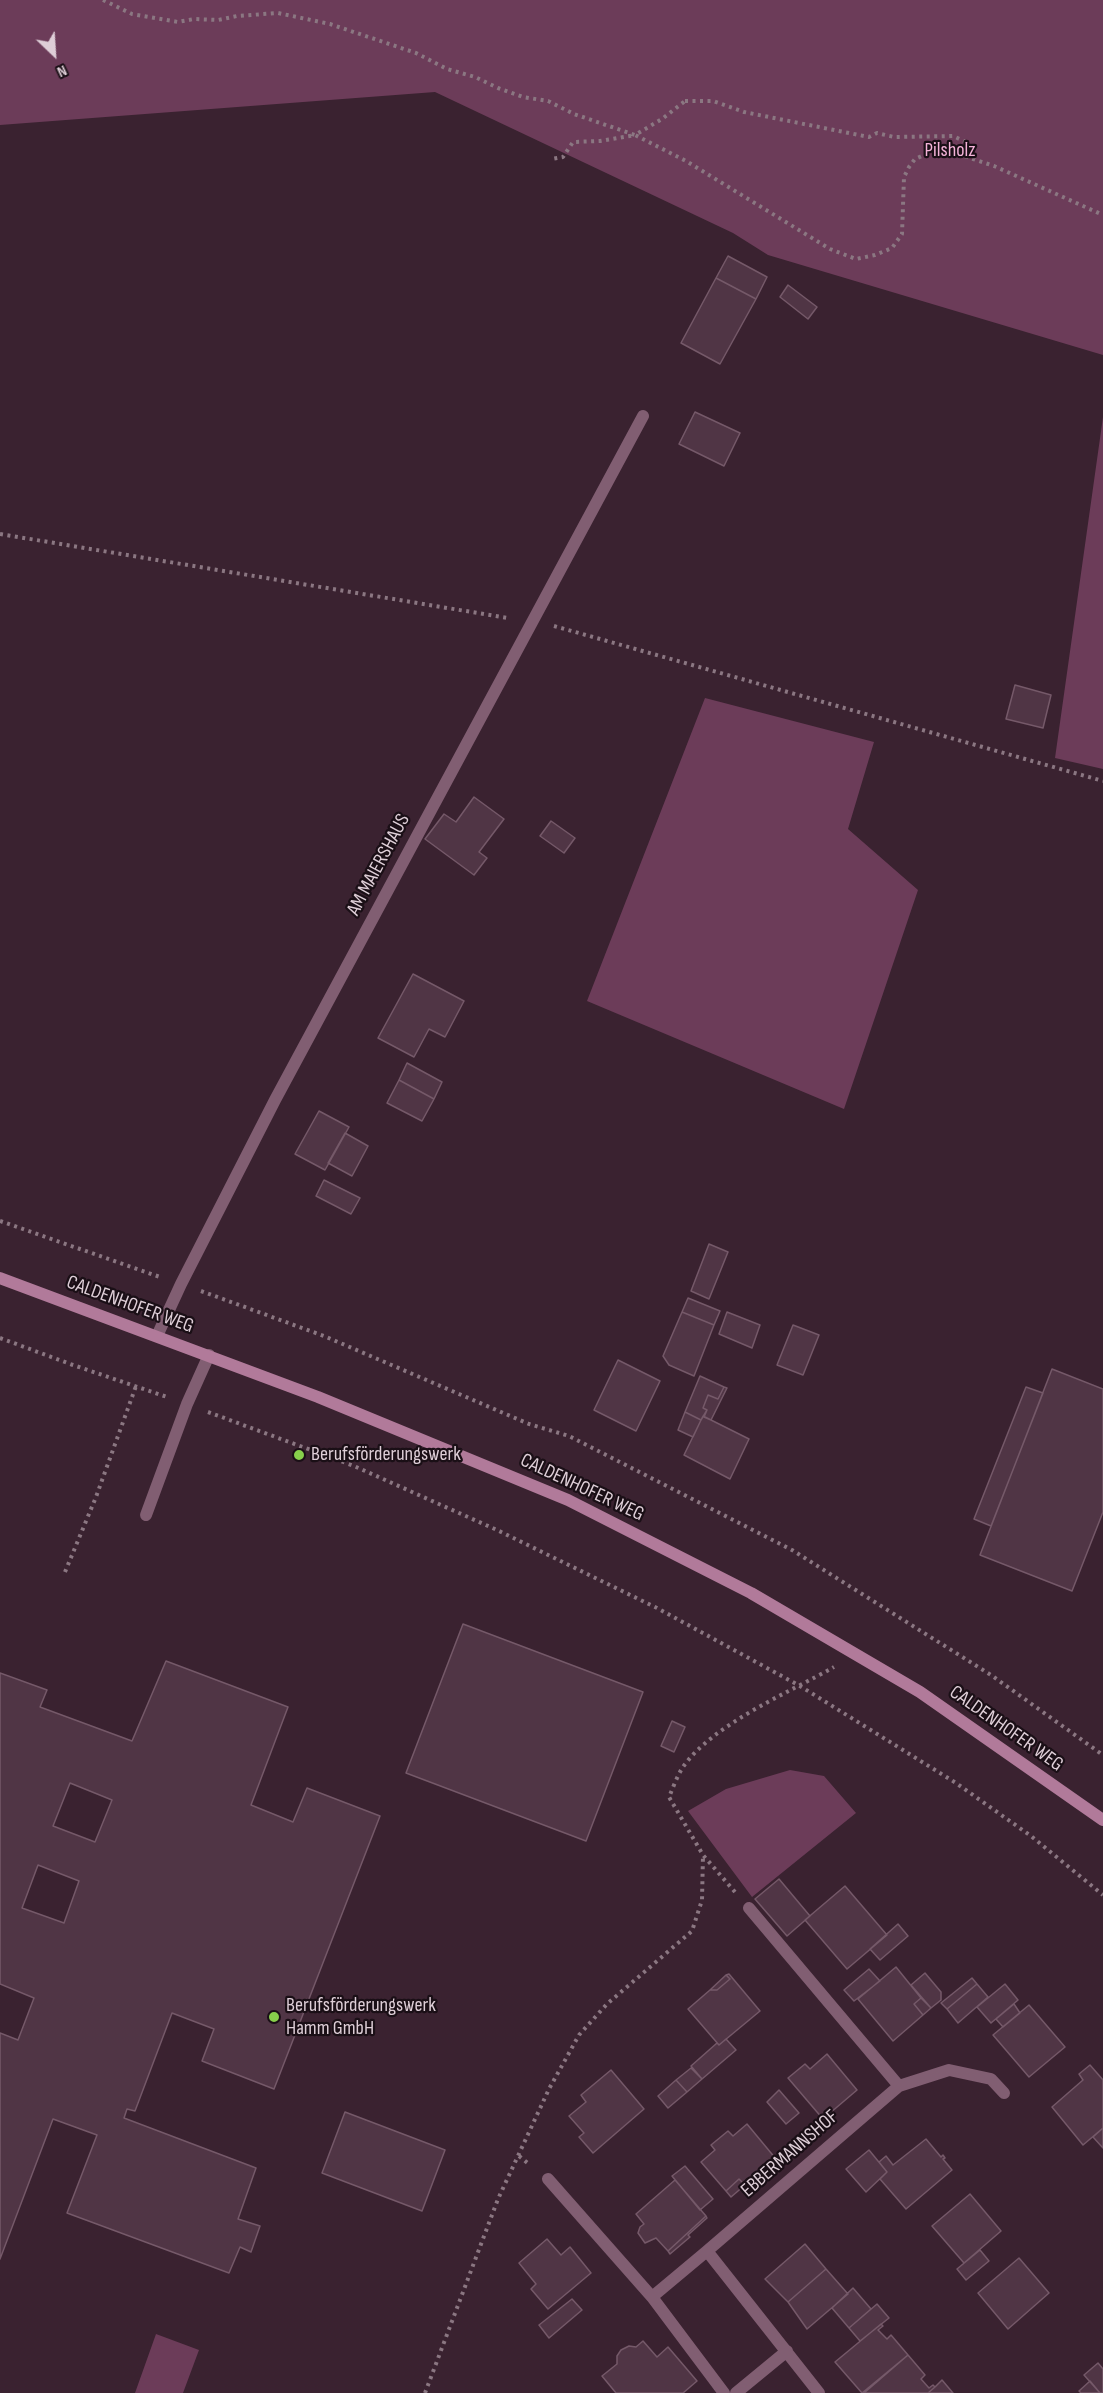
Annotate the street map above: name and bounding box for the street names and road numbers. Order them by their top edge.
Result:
street label: AM MAIERSHAUS [342,810,416,920]
street label: CALDENHOFER WEG [63,1271,197,1339]
street label: CALDENHOFER WEG [516,1449,648,1527]
street label: CALDENHOFER WEG [944,1681,1068,1777]
street label: EBBERMANNSHOF [737,2105,843,2203]

